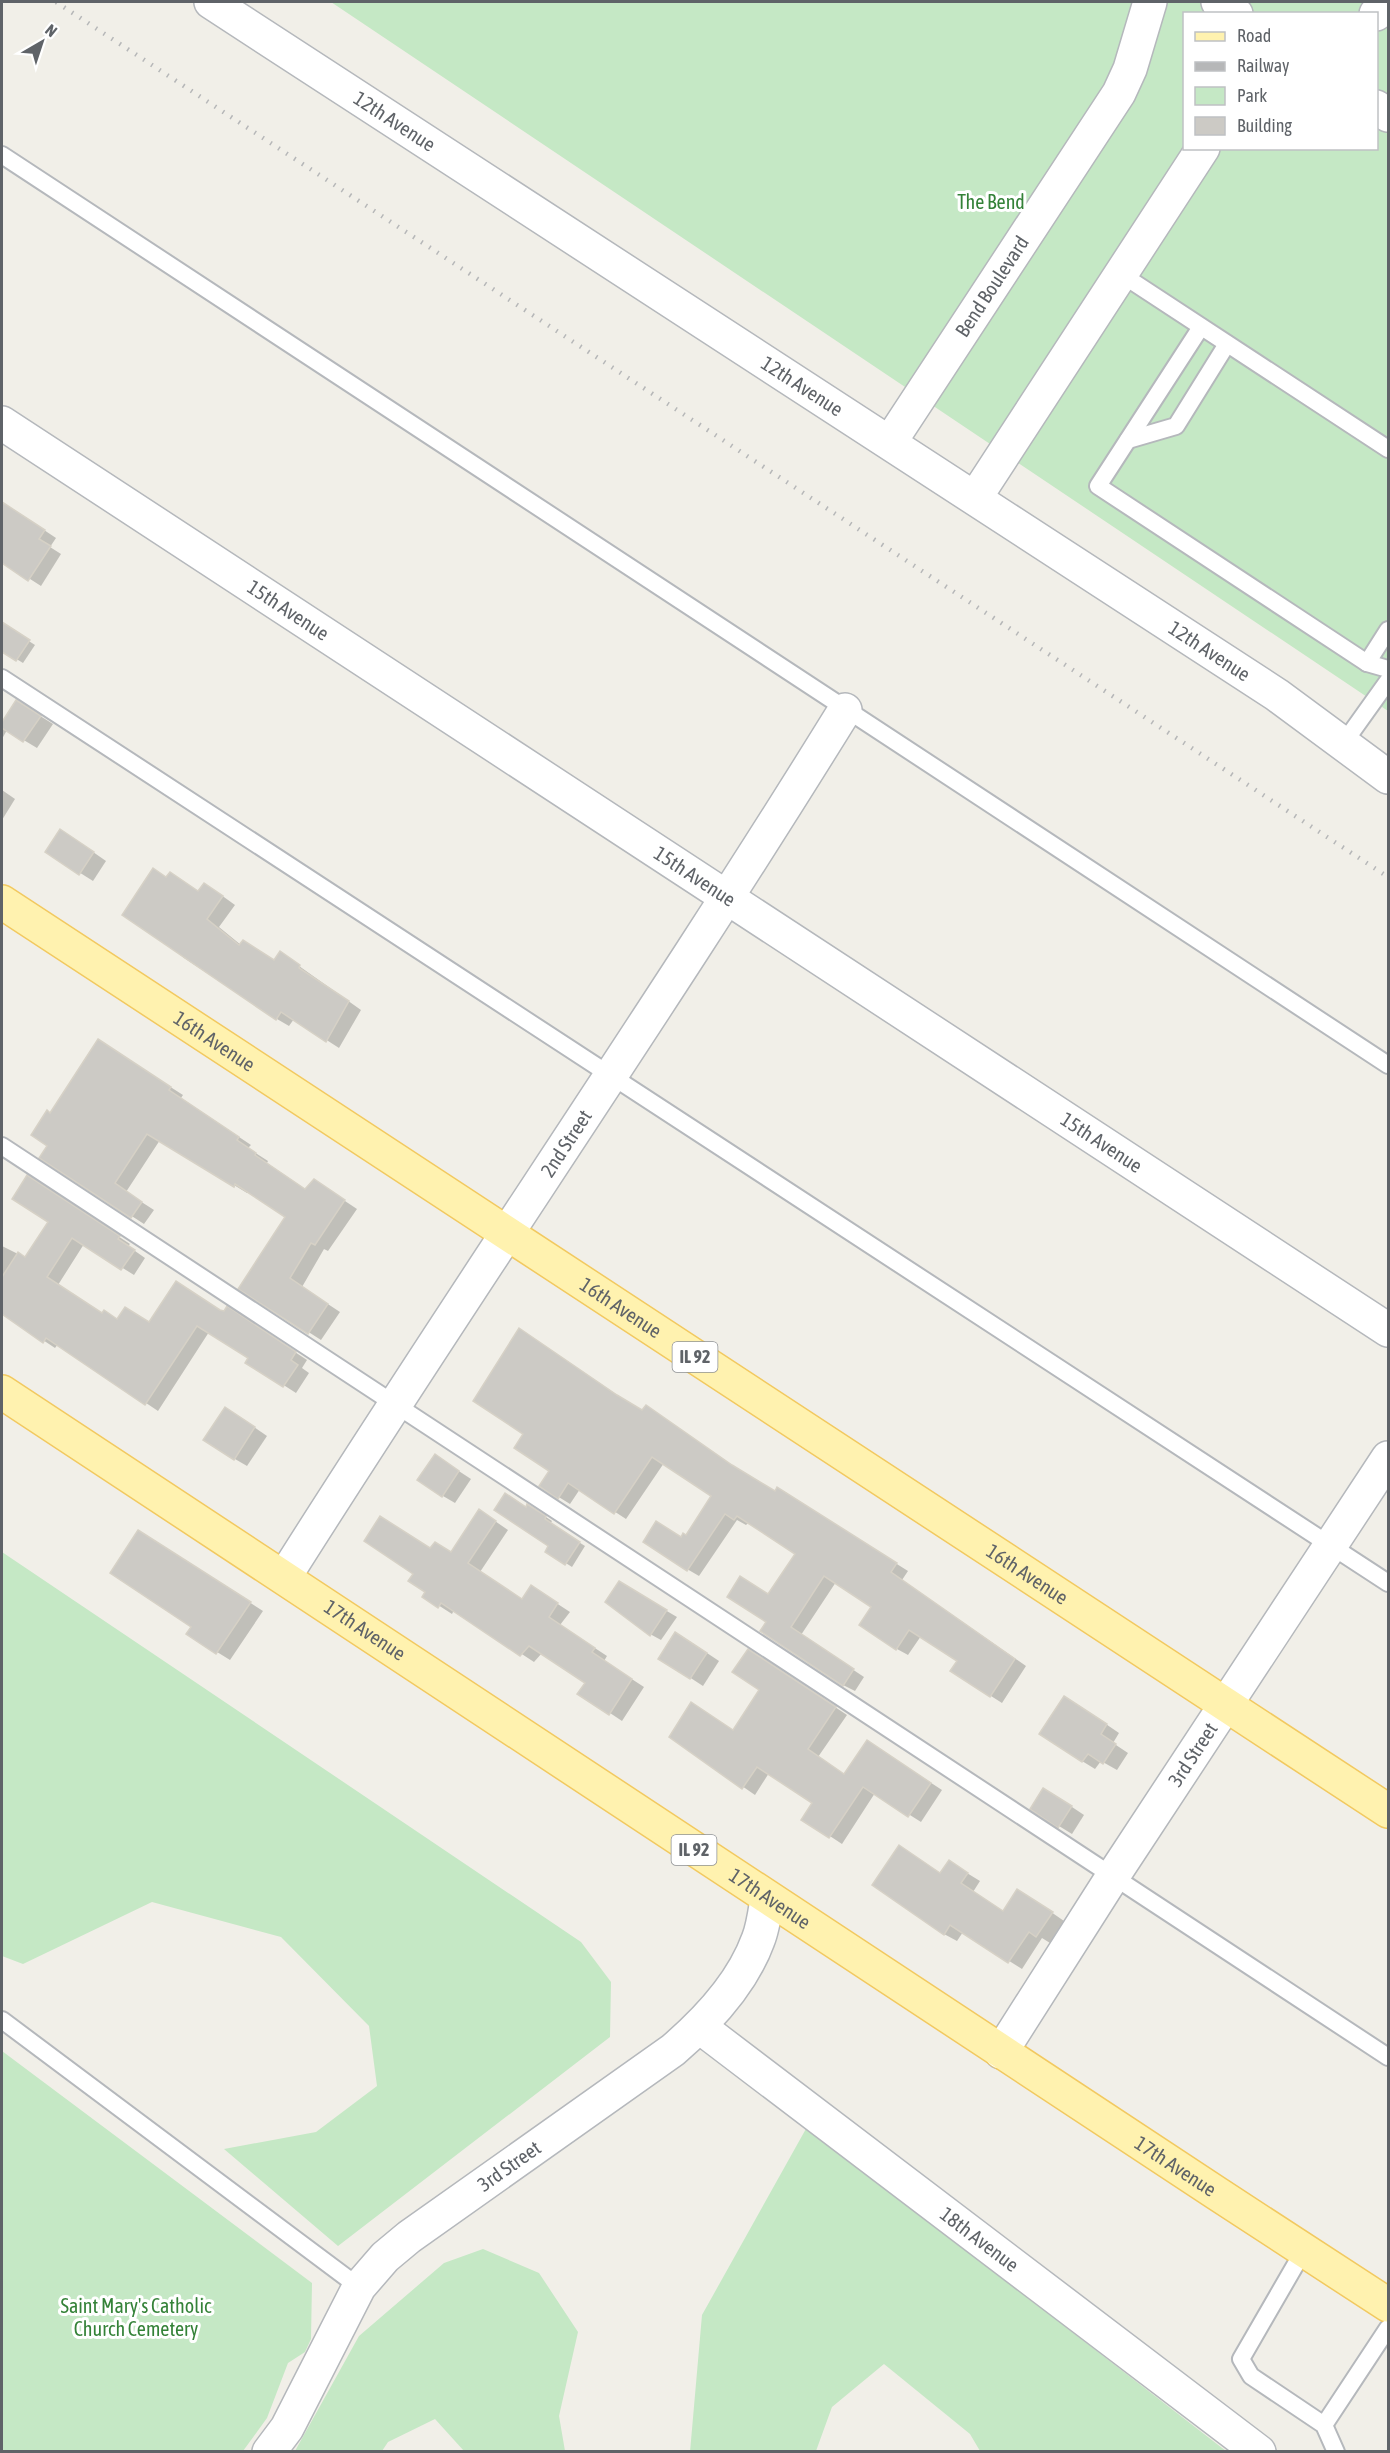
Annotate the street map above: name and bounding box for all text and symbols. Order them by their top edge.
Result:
north arrow [12,12,72,72]
legend [1183,12,1378,150]
text: N [42,20,61,40]
text: Road [1237,25,1271,46]
text: Railway [1237,55,1289,76]
text: Park [1237,85,1267,106]
street label: 12th Avenue [350,86,440,156]
text: Building [1237,115,1292,136]
park label: The Bend [957,190,1025,213]
street label: Bend Boulevard [950,231,1033,341]
street label: 12th Avenue [757,351,847,421]
street label: 15th Avenue [243,575,333,645]
street label: 12th Avenue [1165,616,1255,686]
street label: 15th Avenue [650,841,740,911]
street label: 16th Avenue [170,1006,260,1076]
street label: 2nd Street [536,1105,596,1181]
street label: 15th Avenue [1057,1107,1147,1177]
street label: 16th Avenue [576,1272,666,1342]
road number: IL 92 [672,1342,718,1372]
street label: 16th Avenue [982,1539,1072,1609]
street label: 17th Avenue [320,1595,410,1665]
street label: 3rd Street [1163,1718,1222,1790]
road number: IL 92 [672,1835,716,1865]
street label: 17th Avenue [725,1863,815,1933]
street label: 17th Avenue [1131,2131,1221,2201]
street label: 3rd Street [473,2135,545,2196]
street label: 18th Avenue [936,2202,1023,2276]
park label: Saint Mary's Catholic Church Cemetery [61,2294,212,2340]

